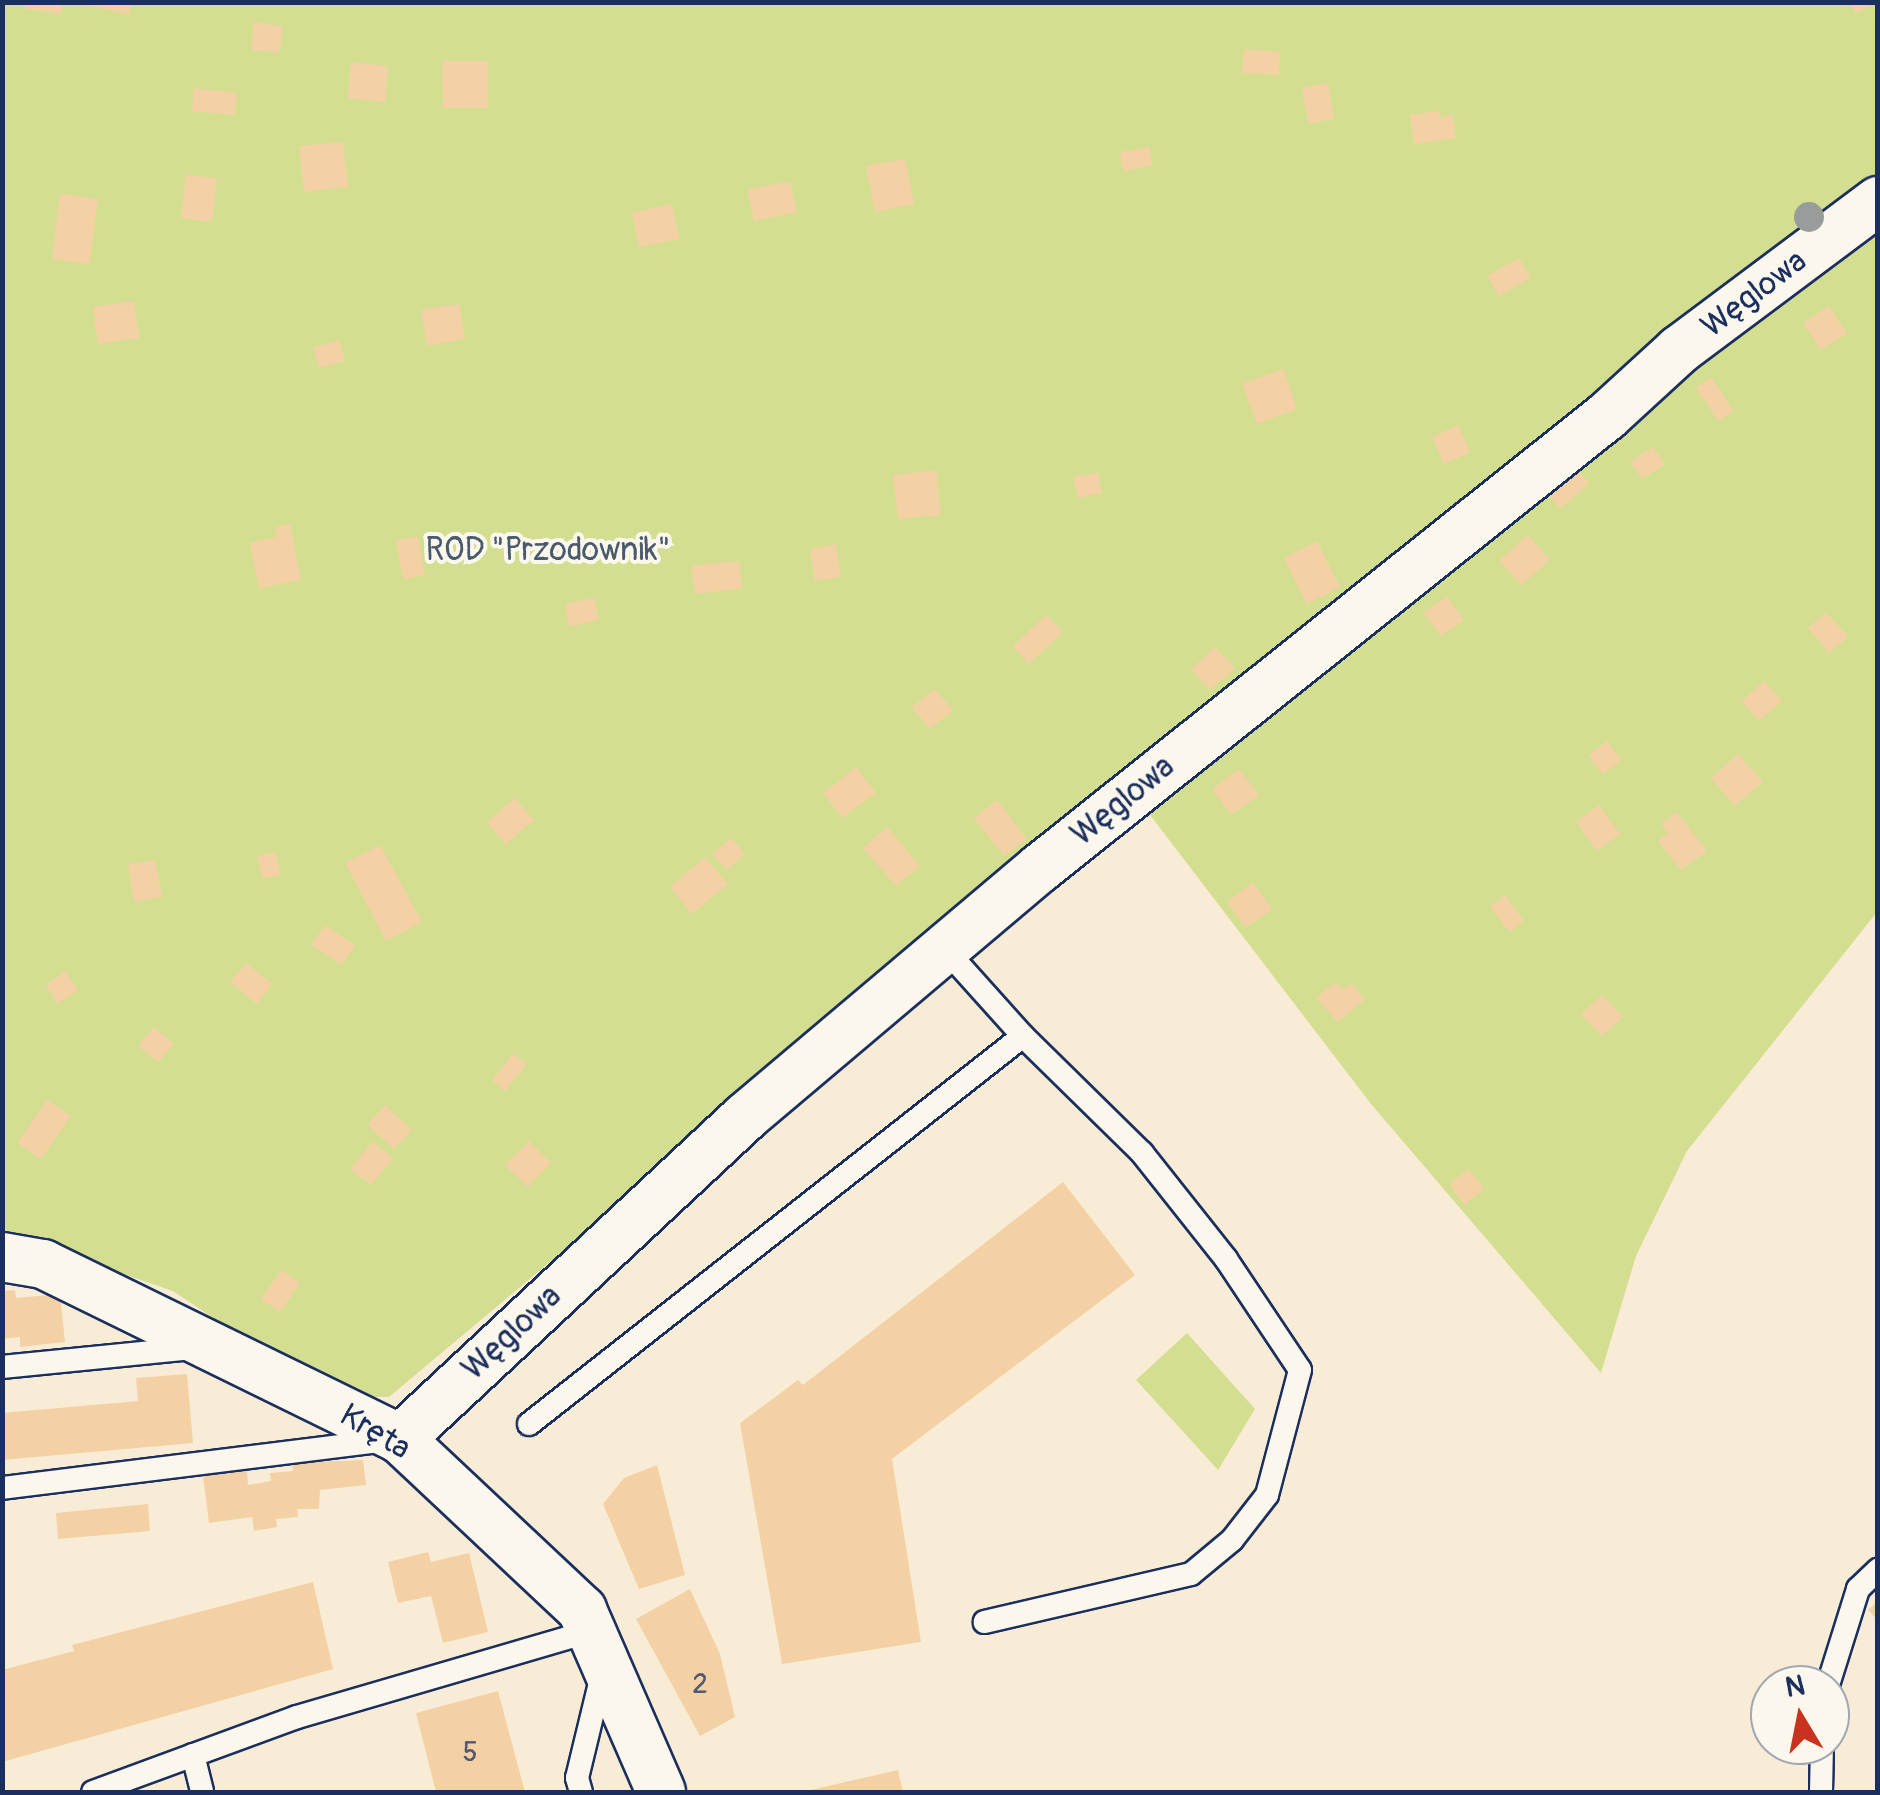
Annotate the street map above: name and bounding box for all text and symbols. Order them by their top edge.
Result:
street label: Węglowa [1694,242,1814,346]
park label: ROD "Przodownik" [426,531,670,569]
street label: Węglowa [1064,748,1182,854]
street label: Węglowa [454,1278,570,1388]
street label: Kręta [333,1396,417,1468]
north arrow [1750,1665,1850,1765]
house number: 2 [692,1668,708,1702]
text: N [1783,1668,1807,1706]
house number: 5 [462,1736,478,1770]

